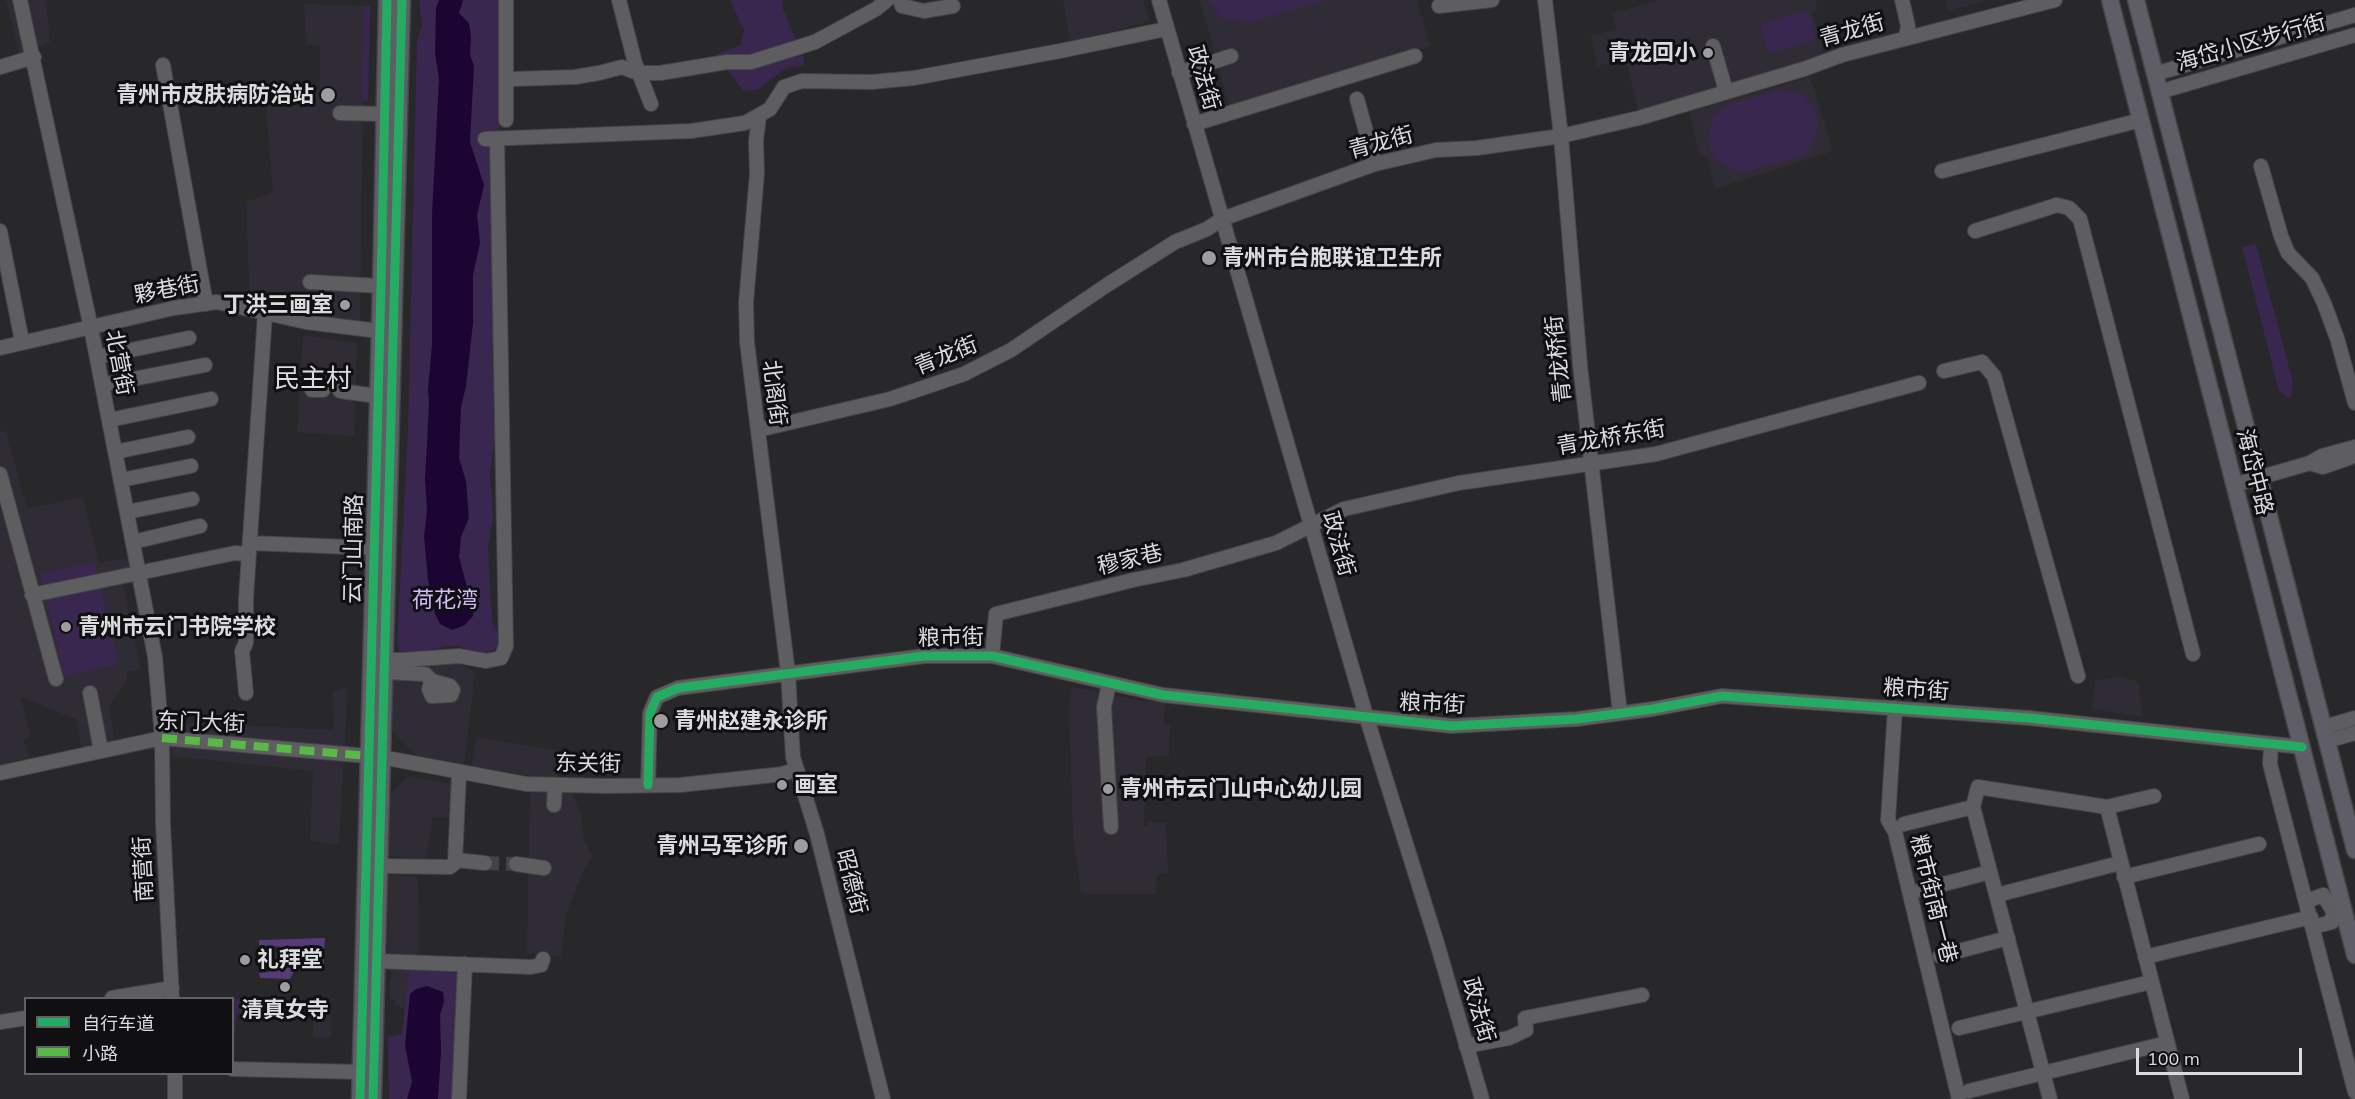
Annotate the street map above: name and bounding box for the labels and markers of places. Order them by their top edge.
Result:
place label: 青龙回小 [1608,40,1696,66]
marker: 青龙回小 [1701,46,1715,60]
place label: 青州市皮肤病防治站 [116,82,314,108]
marker: 青州市皮肤病防治站 [319,86,337,104]
place label: 青州市台胞联谊卫生所 [1222,245,1442,271]
marker: 青州市台胞联谊卫生所 [1200,249,1218,267]
place label: 丁洪三画室 [223,292,333,318]
marker: 丁洪三画室 [338,298,352,312]
place label: 青州市云门书院学校 [78,614,276,640]
marker: 青州市云门书院学校 [59,620,73,634]
place label: 青州赵建永诊所 [674,708,828,734]
marker: 青州赵建永诊所 [652,712,670,730]
place label: 画室 [794,772,838,798]
place label: 青州市云门山中心幼儿园 [1120,776,1362,802]
marker: 画室 [775,778,789,792]
marker: 青州市云门山中心幼儿园 [1101,782,1115,796]
place label: 青州马军诊所 [656,833,788,859]
marker: 青州马军诊所 [792,837,810,855]
place label: 礼拜堂 [257,947,323,973]
marker: 礼拜堂 [238,953,252,967]
marker: 清真女寺 [278,980,292,994]
place label: 清真女寺 [241,997,329,1023]

